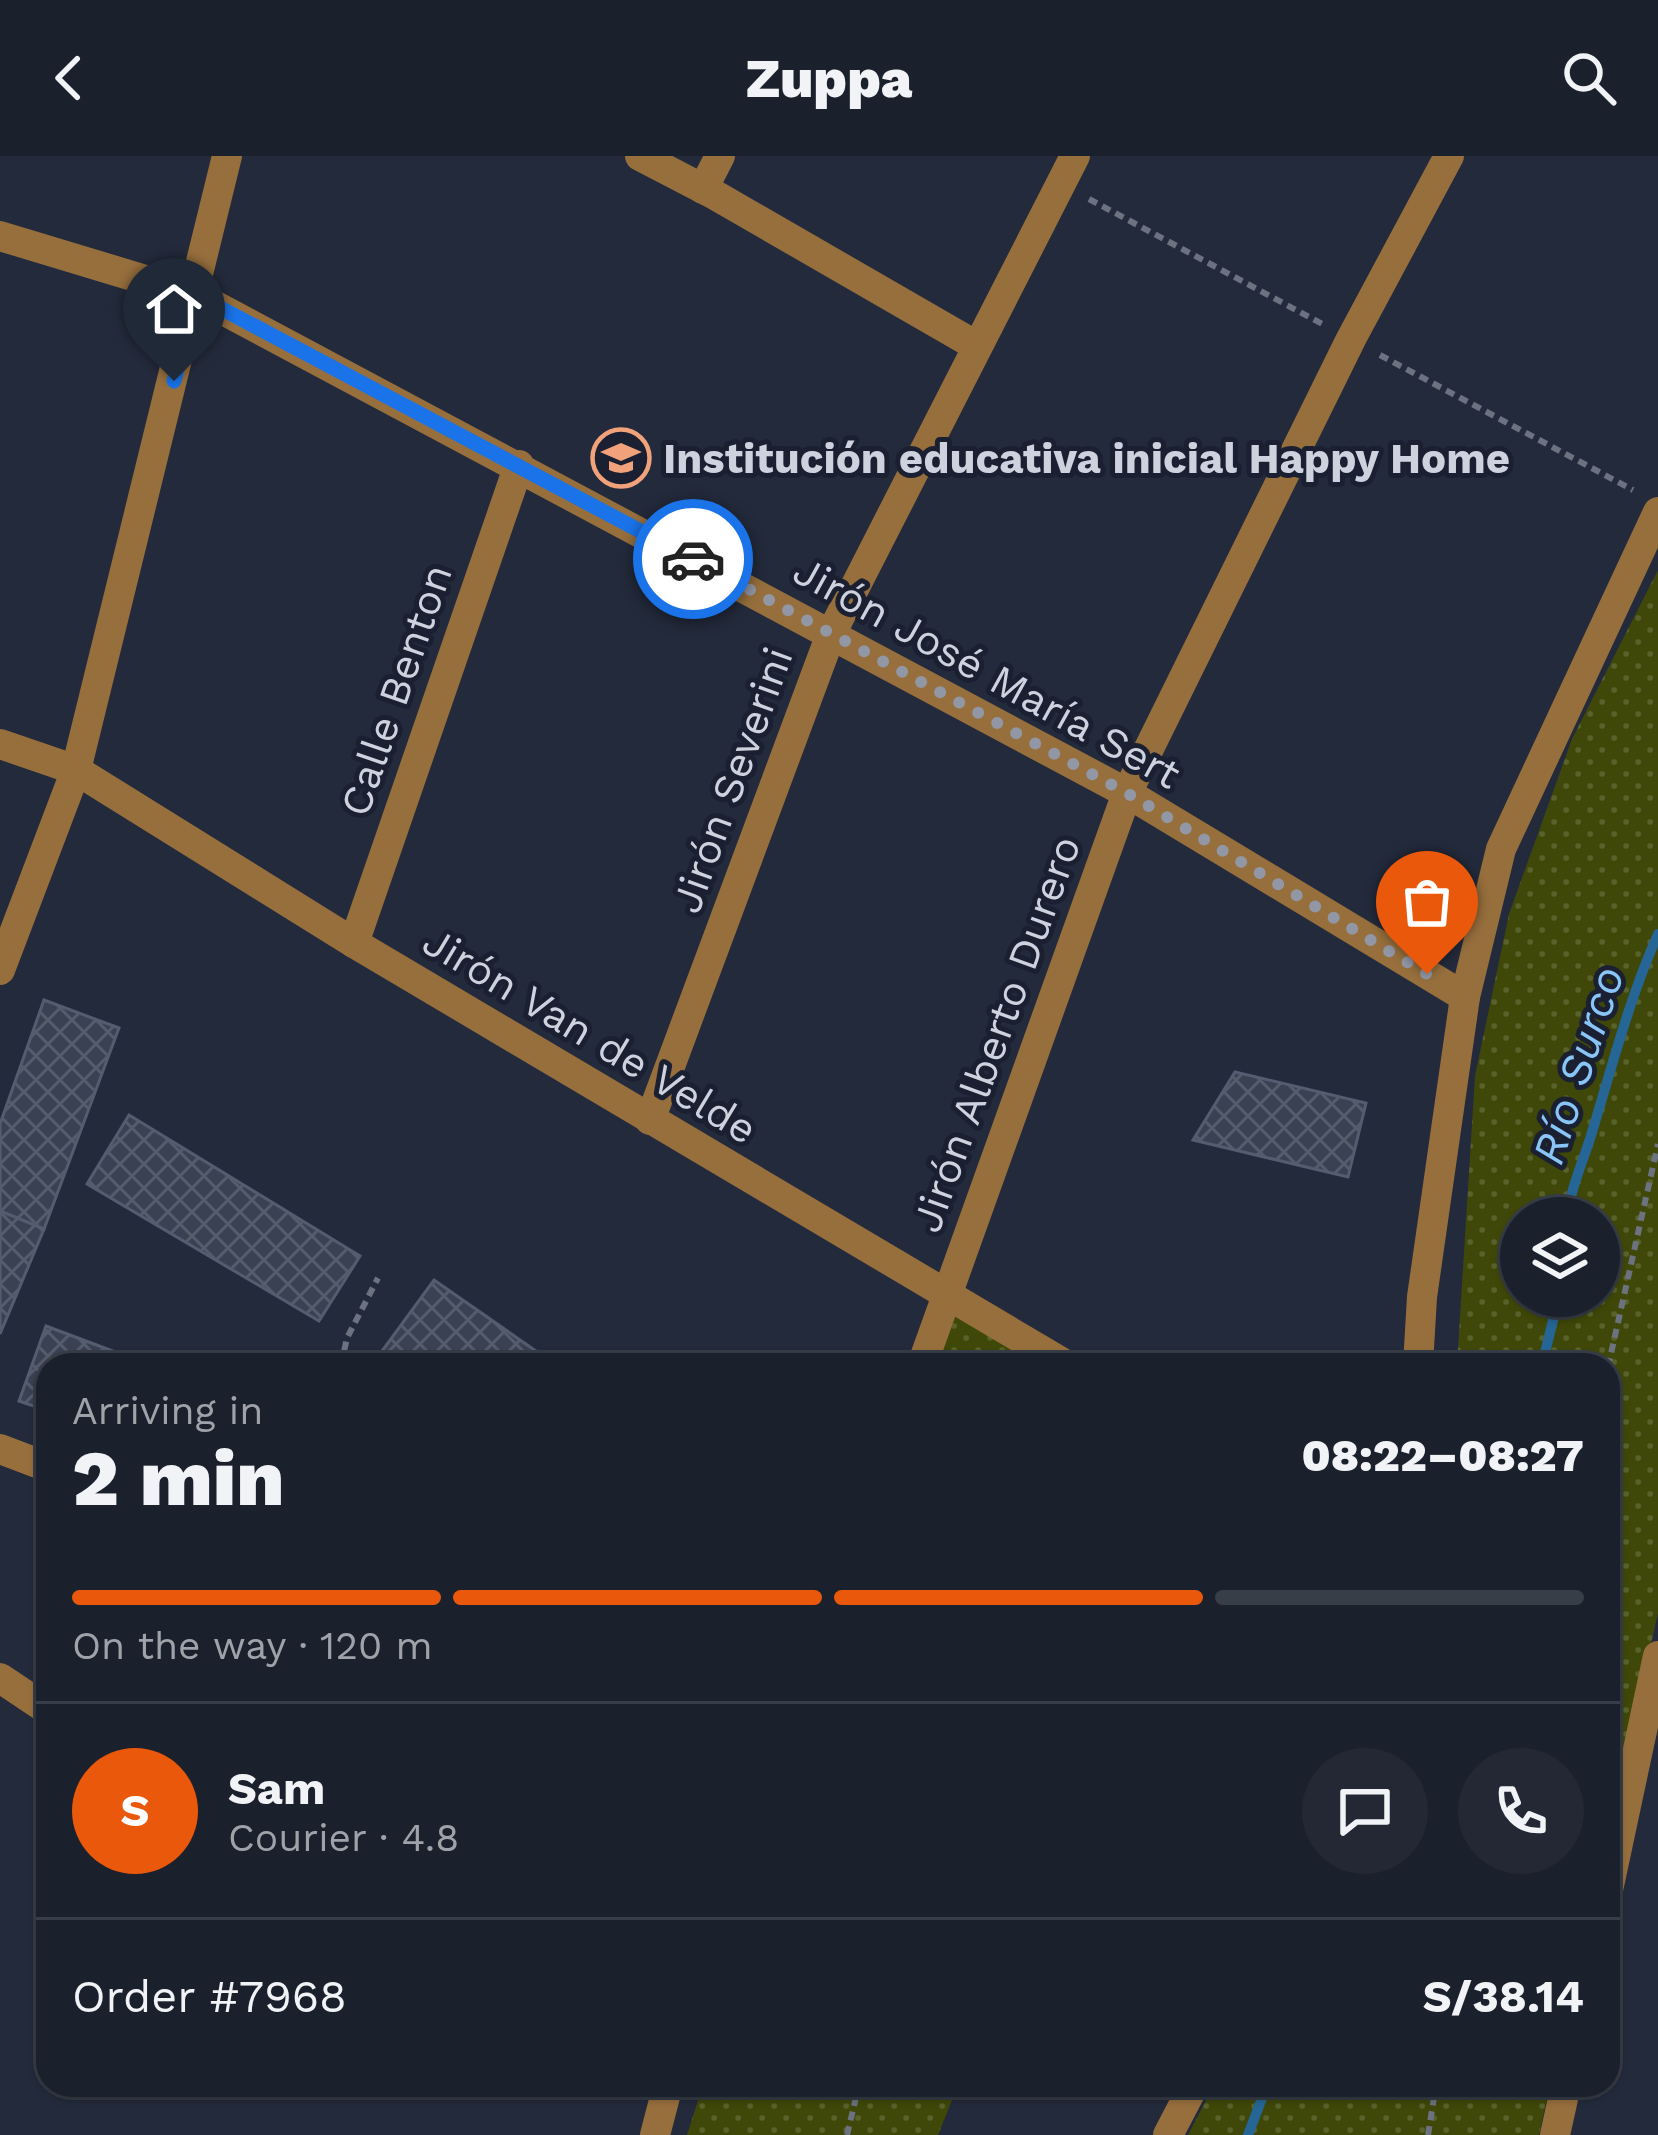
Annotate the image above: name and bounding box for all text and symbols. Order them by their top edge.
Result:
icon: back [36,45,102,111]
icon: search [1556,45,1622,111]
text: Zuppa [746,47,912,110]
pin [123,258,225,381]
icon: home [141,276,207,342]
school or university icon: Institución educativa inicial Happy Home [590,427,652,489]
place label: Institución educativa inicial Happy Home [663,434,1510,483]
courier [633,499,753,619]
icon: car [660,526,726,592]
street label: Jirón José María Sert [785,545,1189,799]
street label: Calle Benton [330,558,462,822]
street label: Jirón Severini [661,641,803,919]
street label: Jirón Alberto Durero [902,829,1090,1239]
pin [1376,851,1478,974]
icon: bag [1394,869,1460,935]
street label: Jirón Van de Velde [414,916,766,1154]
water label: Río Surco [1521,959,1635,1171]
map controls [1500,1197,1620,1317]
button: layers [1500,1197,1620,1317]
text: Arriving in [72,1388,263,1433]
text: 08:22–08:27 [1301,1429,1584,1482]
text: 2 min [72,1432,285,1524]
text: On the way · 120 m [72,1623,433,1668]
button: chat [1302,1748,1428,1874]
button: phone [1458,1748,1584,1874]
text: Sam [228,1762,325,1815]
text: S [120,1784,150,1837]
text: Courier · 4.8 [228,1815,459,1860]
text: Order #7968 [72,1970,347,2023]
text: S/38.14 [1423,1970,1584,2023]

